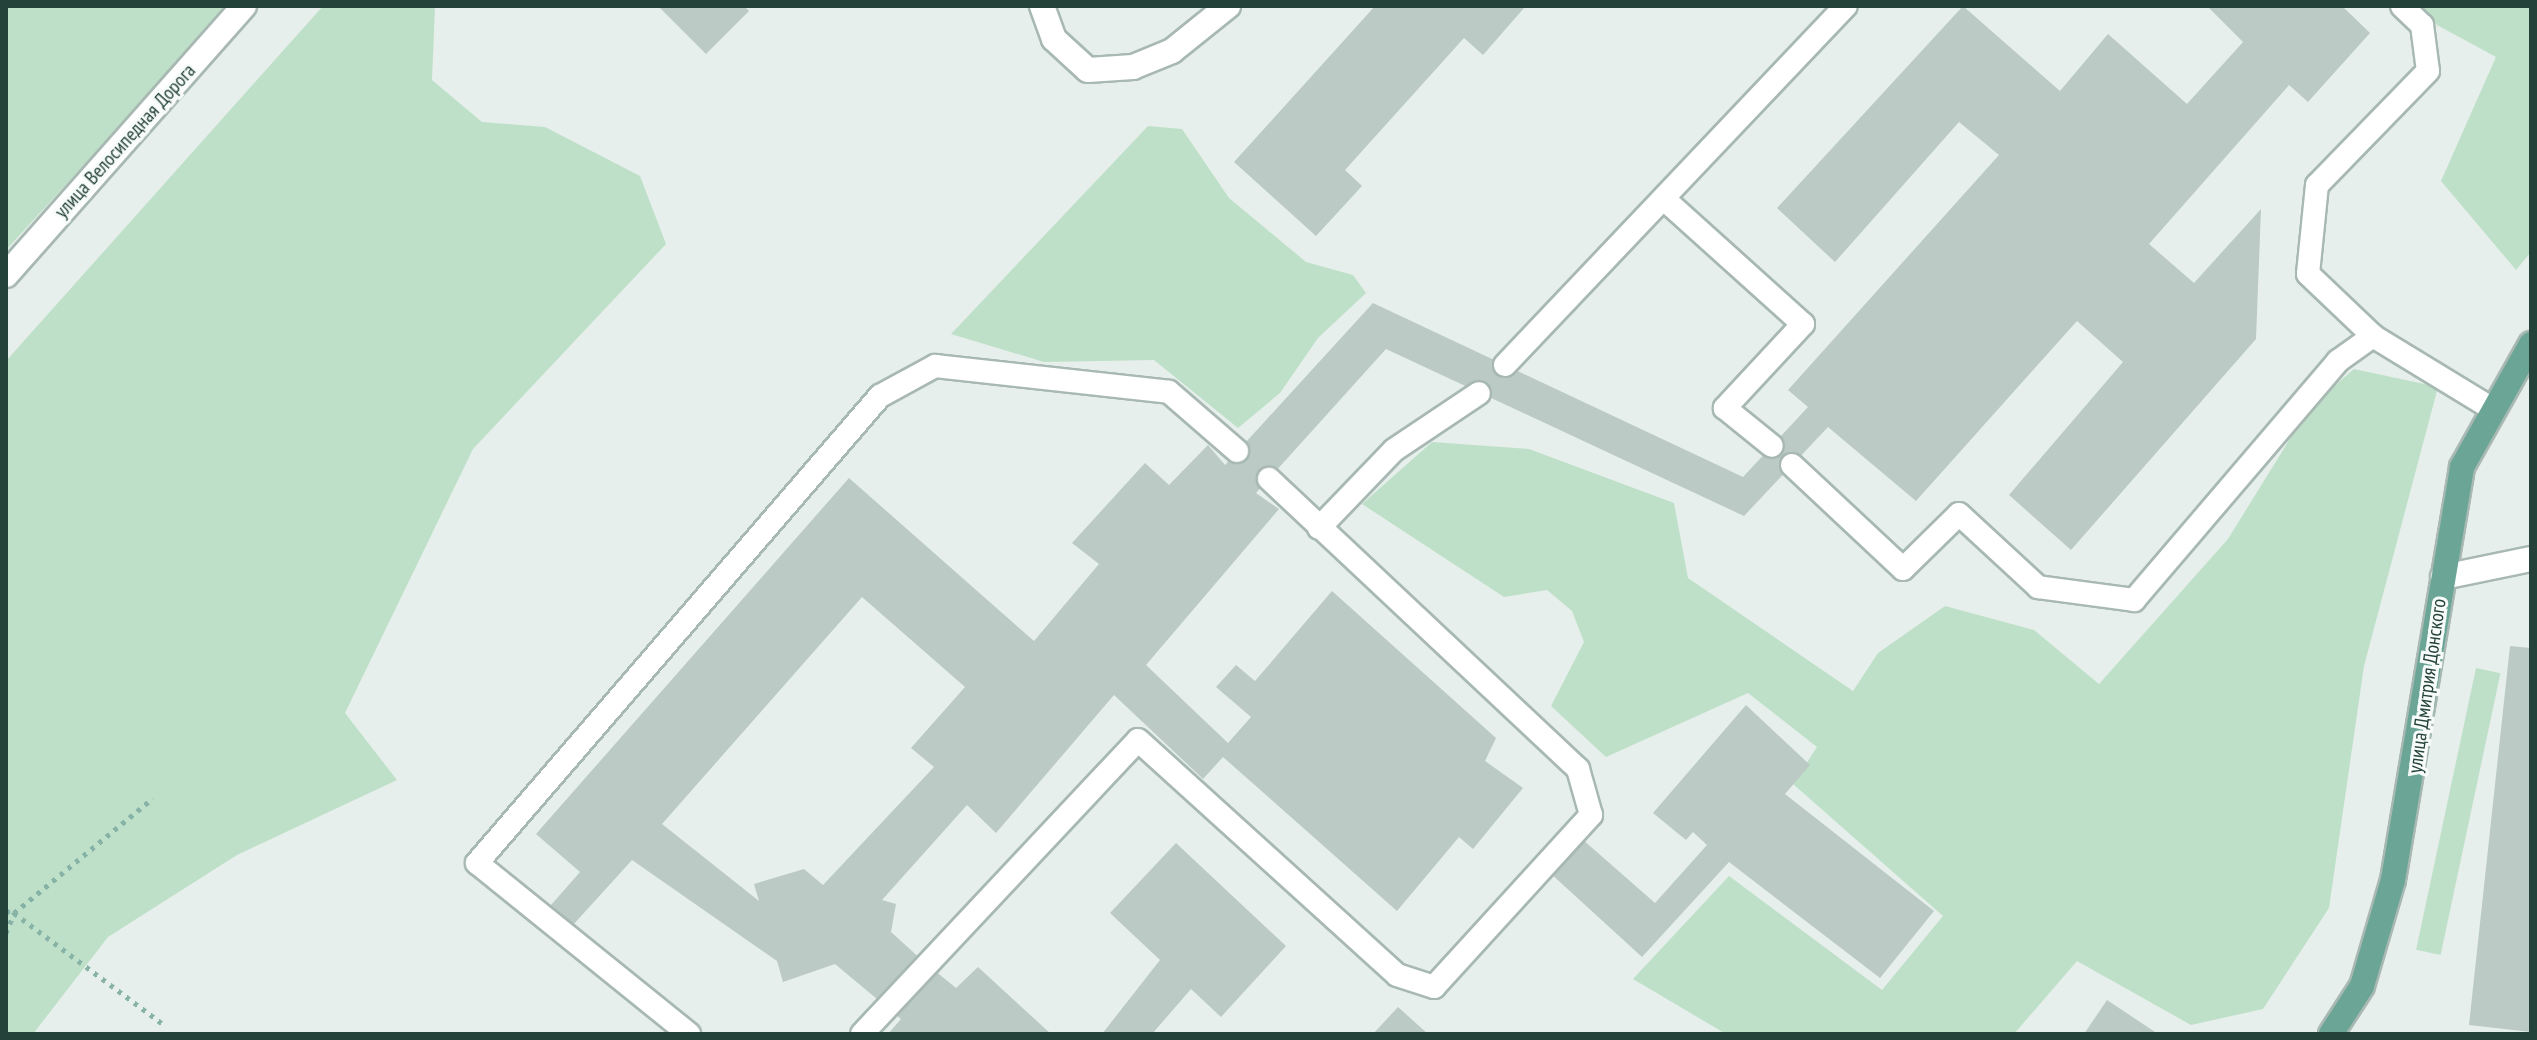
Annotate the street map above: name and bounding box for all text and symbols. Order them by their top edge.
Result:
street label: улица Велосипедная Дорога [49,59,201,223]
street label: улица Дмитрия Донского [2403,597,2451,775]

